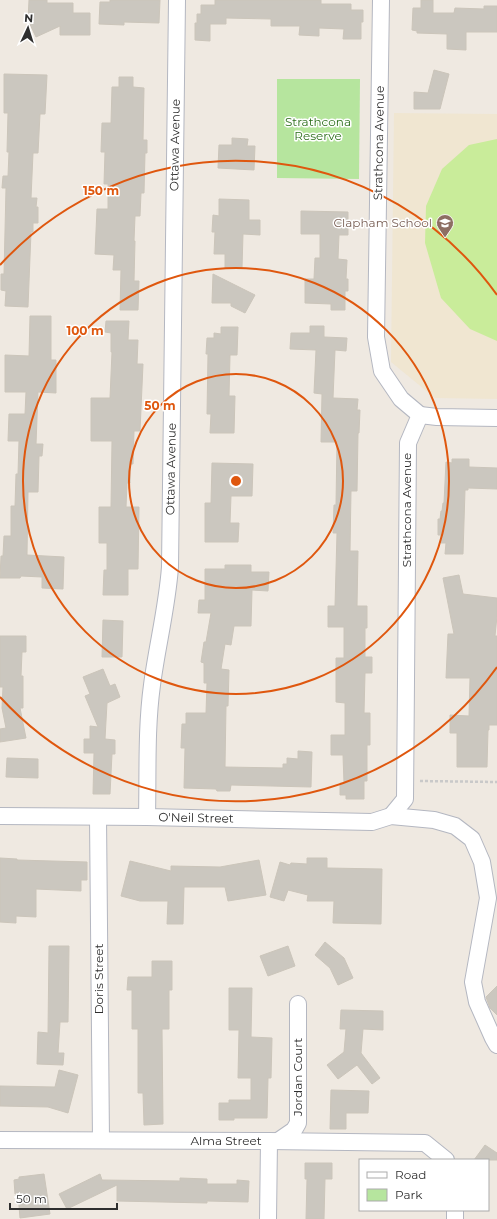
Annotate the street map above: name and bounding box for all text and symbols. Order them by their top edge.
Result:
north arrow [8,8,48,48]
text: N [24,11,34,25]
street label: Strathcona Avenue [370,86,387,200]
street label: Ottawa Avenue [166,99,183,191]
park label: Strathcona Reserve [285,114,351,143]
text: 150 m [83,183,119,198]
school or university icon: Clapham School [435,213,455,238]
place label: Clapham School [334,215,432,230]
text: 100 m [67,323,103,338]
text: 50 m [144,398,176,413]
street label: Ottawa Avenue [162,423,179,515]
street label: Strathcona Avenue [399,453,414,567]
centre of rings [229,474,243,488]
street label: O'Neil Street [158,809,234,826]
street label: Doris Street [91,944,106,1014]
street label: Jordan Court [290,1038,305,1117]
street label: Alma Street [190,1133,262,1148]
legend [359,1159,489,1211]
text: Road [395,1167,426,1182]
scale bar [10,1185,117,1211]
text: Park [395,1187,423,1202]
text: 50 m [16,1191,47,1206]

